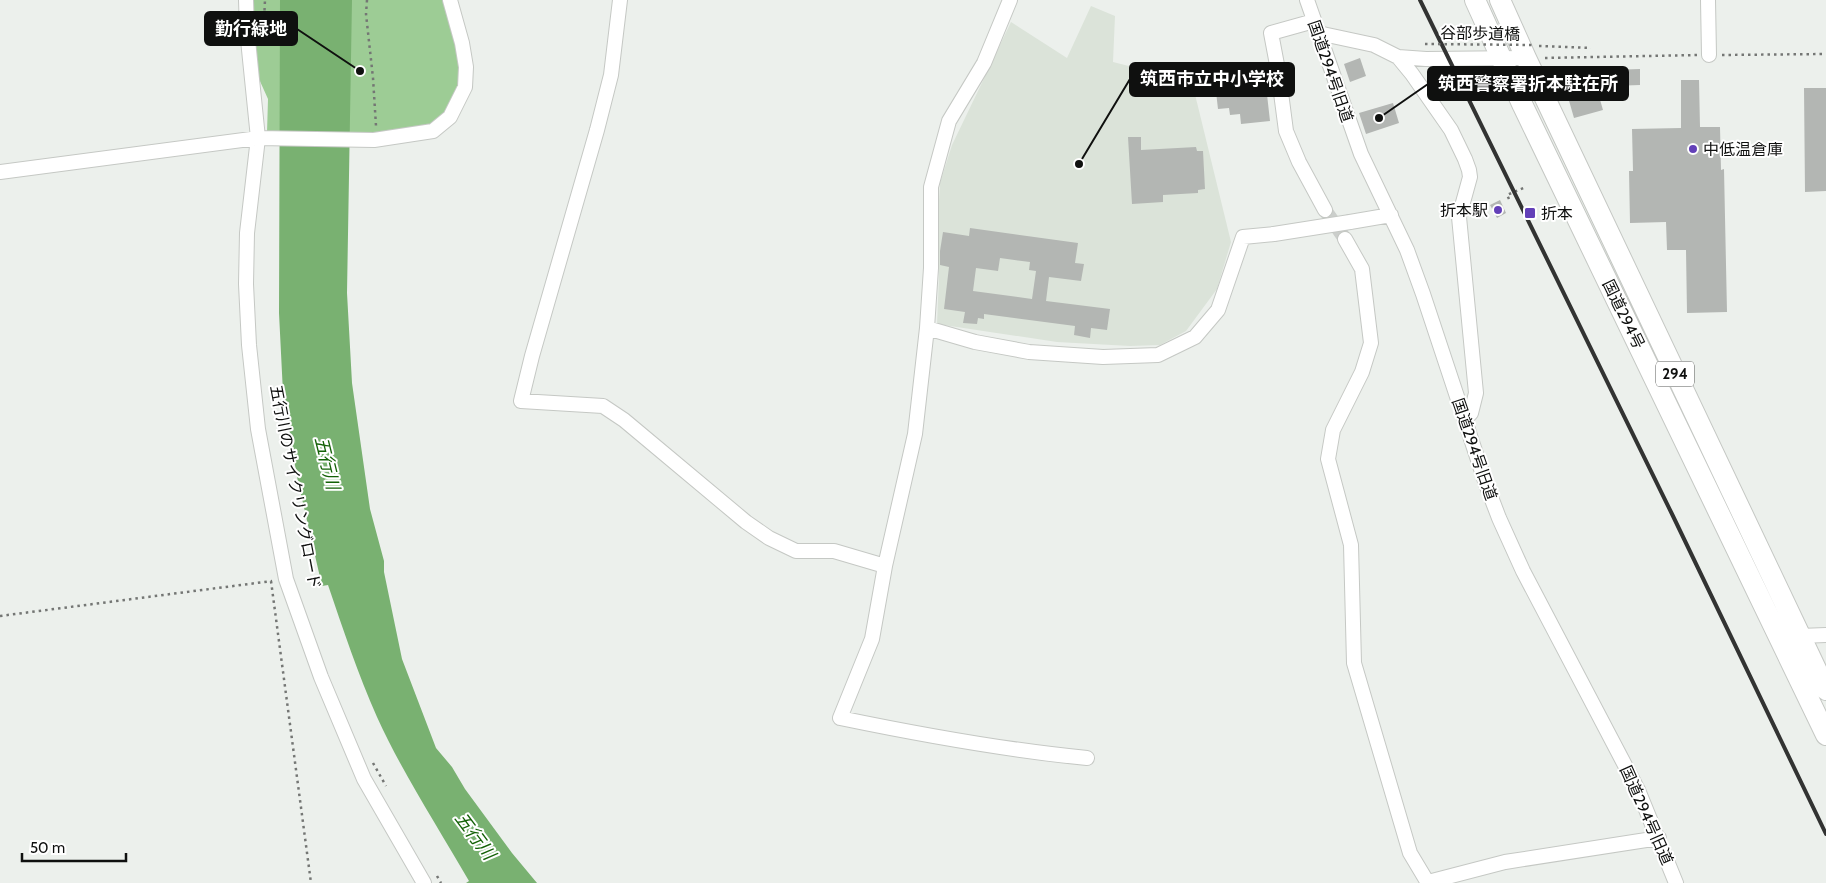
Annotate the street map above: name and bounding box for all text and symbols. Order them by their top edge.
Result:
callout: 勤行緑地 [205,12,297,45]
text: 勤行緑地 [215,18,287,40]
street label: 国道294号旧道 [1304,18,1357,125]
street label: 谷部歩道橋 [1440,23,1520,44]
callout: 筑西市立中小学校 [1130,63,1294,96]
callout: 筑西警察署折本駐在所 [1428,67,1628,100]
text: 筑西市立中小学校 [1140,68,1284,90]
text: 筑西警察署折本駐在所 [1438,73,1618,95]
place label: 中低温倉庫 [1703,140,1783,159]
marker: 中低温倉庫 [1687,143,1699,155]
place label: 折本駅 [1440,201,1488,220]
marker: 折本駅 [1492,204,1504,216]
place label: 折本 [1541,204,1573,223]
marker: 折本 [1523,206,1537,220]
street label: 国道294号 [1599,276,1648,352]
road number: 294 [1656,362,1694,386]
street label: 五行川のサイクリングロード [266,383,325,591]
street label: 国道294号旧道 [1448,396,1501,503]
water label: 五行川 [310,434,345,494]
street label: 国道294号旧道 [1616,763,1677,868]
water label: 五行川 [450,808,501,866]
scale bar [22,830,126,862]
text: 50 m [30,839,65,857]

